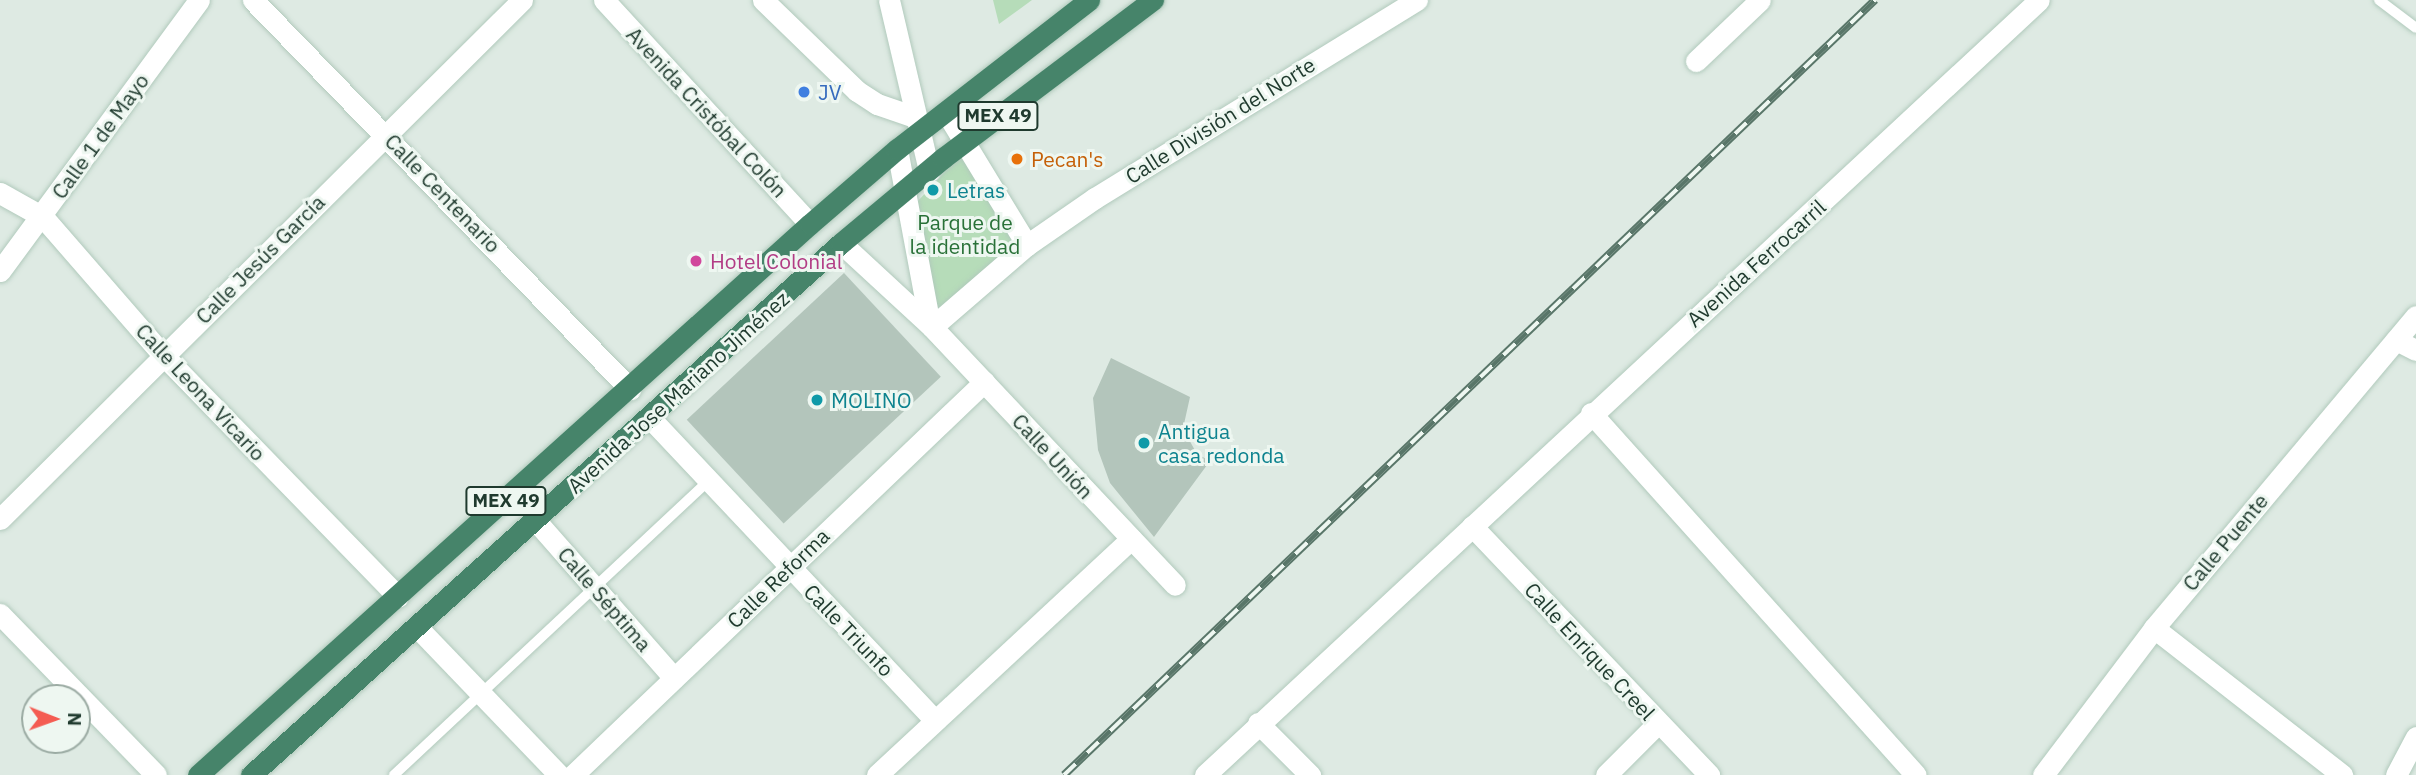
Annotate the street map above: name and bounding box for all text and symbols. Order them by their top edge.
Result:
street label: Avenida Cristóbal Colón [622,22,792,202]
street label: Calle División del Norte [1121,51,1319,189]
street label: Calle 1 de Mayo [46,68,154,204]
place label: JV [818,79,841,105]
marker: JV [796,84,812,100]
road number: MEX 49 [956,100,1040,132]
street label: Calle Centenario [380,128,506,258]
place label: Pecan's [1031,146,1104,172]
marker: Pecan's [1009,151,1025,167]
place label: Letras [947,177,1005,203]
marker: Letras [925,182,941,198]
street label: Calle Jesús García [190,189,330,329]
street label: Avenida Ferrocarril [1681,194,1831,332]
park label: Parque de la identidad [910,209,1020,259]
place label: Hotel Colonial [710,248,842,274]
marker: Hotel Colonial [688,253,704,269]
street label: Avenida Jose Mariano Jiménez [562,286,794,498]
street label: Calle Leona Vicario [131,318,271,466]
place label: MOLINO [831,387,912,413]
marker: MOLINO [809,392,825,408]
street label: Calle Unión [1007,408,1099,504]
place label: Antigua casa redonda [1158,418,1285,468]
marker: Antigua casa redonda [1136,435,1152,451]
road number: MEX 49 [464,486,548,516]
street label: Calle Puente [2177,488,2273,596]
street label: Calle Reforma [722,523,834,633]
street label: Calle Séptima [553,542,657,656]
street label: Calle Enrique Creel [1520,577,1660,725]
street label: Calle Triunfo [799,579,899,681]
north arrow [21,684,91,754]
text: N [63,712,87,726]

